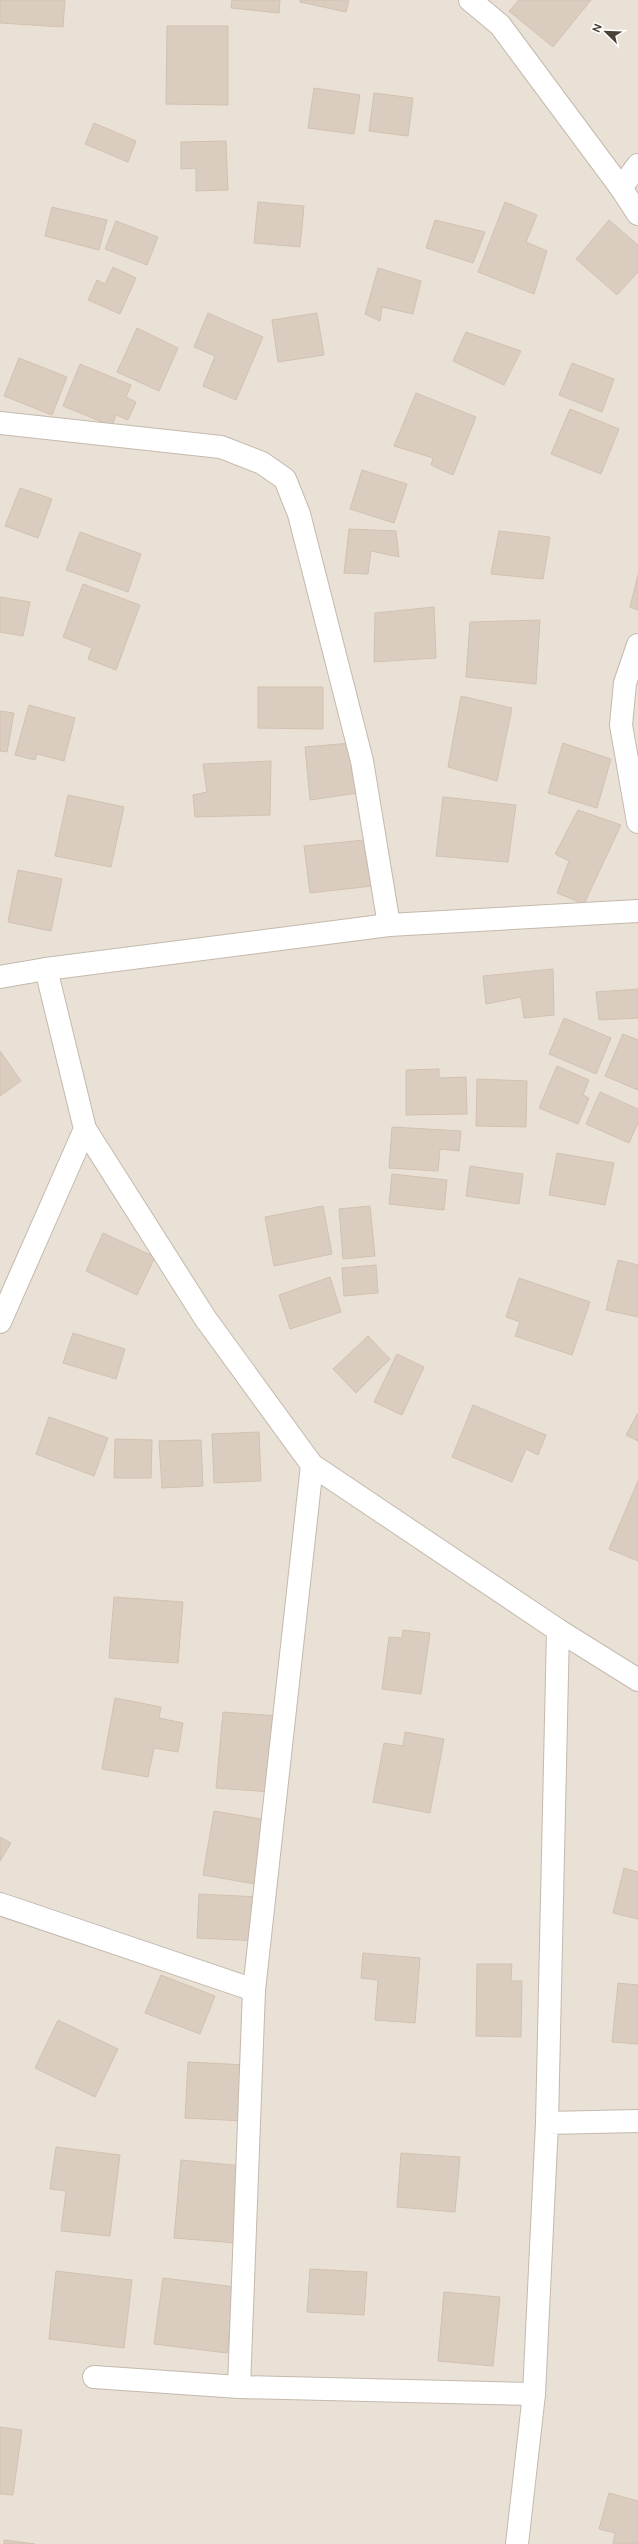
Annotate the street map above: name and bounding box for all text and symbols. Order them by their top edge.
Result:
north arrow [586,12,626,52]
text: N [589,22,605,35]

